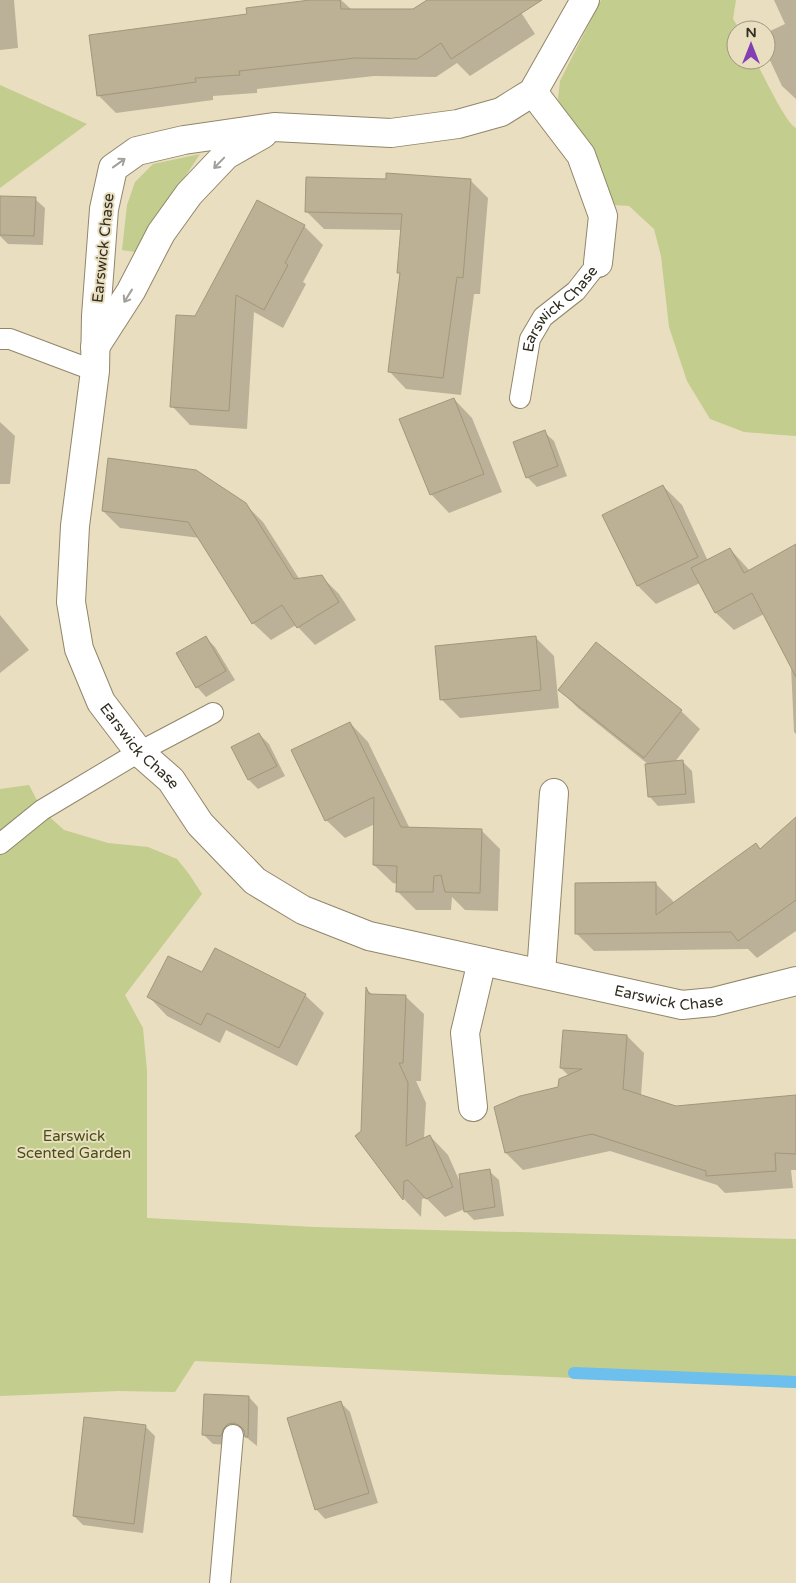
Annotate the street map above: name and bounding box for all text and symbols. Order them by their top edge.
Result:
north arrow [726,20,776,70]
text: N [745,24,757,41]
one-way arrow [213,157,225,169]
one-way arrow [112,158,125,169]
street label: Earswick Chase [88,192,118,304]
street label: Earswick Chase [519,262,601,353]
one-way arrow [122,289,132,303]
street label: Earswick Chase [96,700,183,792]
street label: Earswick Chase [613,981,725,1014]
park label: Earswick Scented Garden [17,1127,131,1162]

